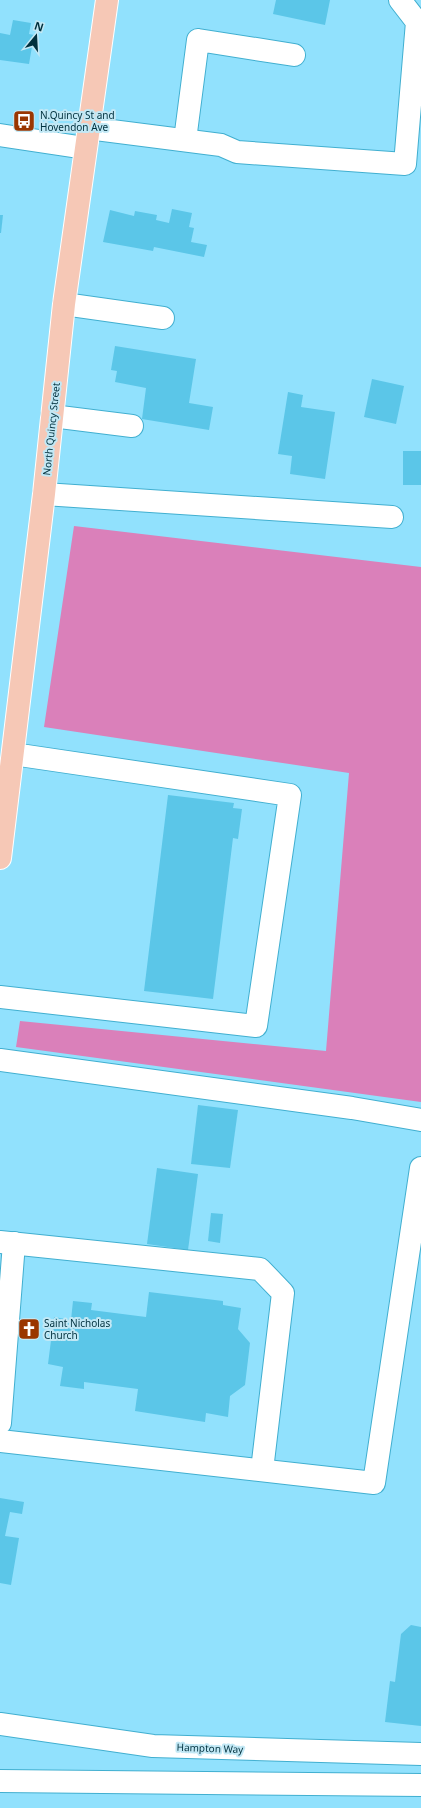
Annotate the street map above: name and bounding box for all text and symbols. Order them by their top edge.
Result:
north arrow [16,16,56,56]
text: N [33,17,46,35]
bus stop icon: N.Quincy St and Hovendon Ave [11,108,37,134]
place label: N.Quincy St and Hovendon Ave [40,108,115,134]
street label: North Quincy Street [39,381,63,476]
church icon: Saint Nicholas Church [16,1316,42,1342]
place label: Saint Nicholas Church [44,1316,110,1342]
street label: Hampton Way [176,1740,245,1756]

